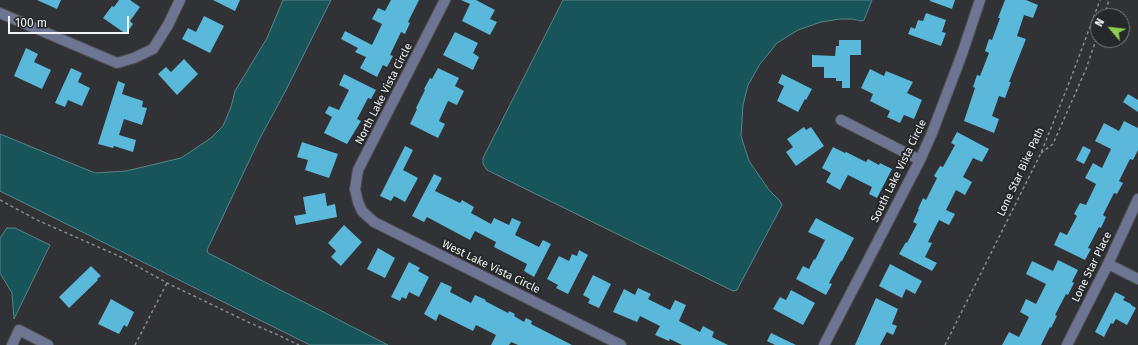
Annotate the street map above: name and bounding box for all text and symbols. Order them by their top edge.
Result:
scale bar [10,8,131,34]
north arrow [1090,8,1130,48]
text: 100 m [15,16,47,30]
text: N [1092,16,1107,29]
street label: North Lake Vista Circle [353,41,415,147]
street label: South Lake Vista Circle [868,117,930,225]
street label: Lone Star Bike Path [995,126,1047,218]
street label: Lone Star Place [1069,230,1115,304]
street label: West Lake Vista Circle [440,237,542,297]

